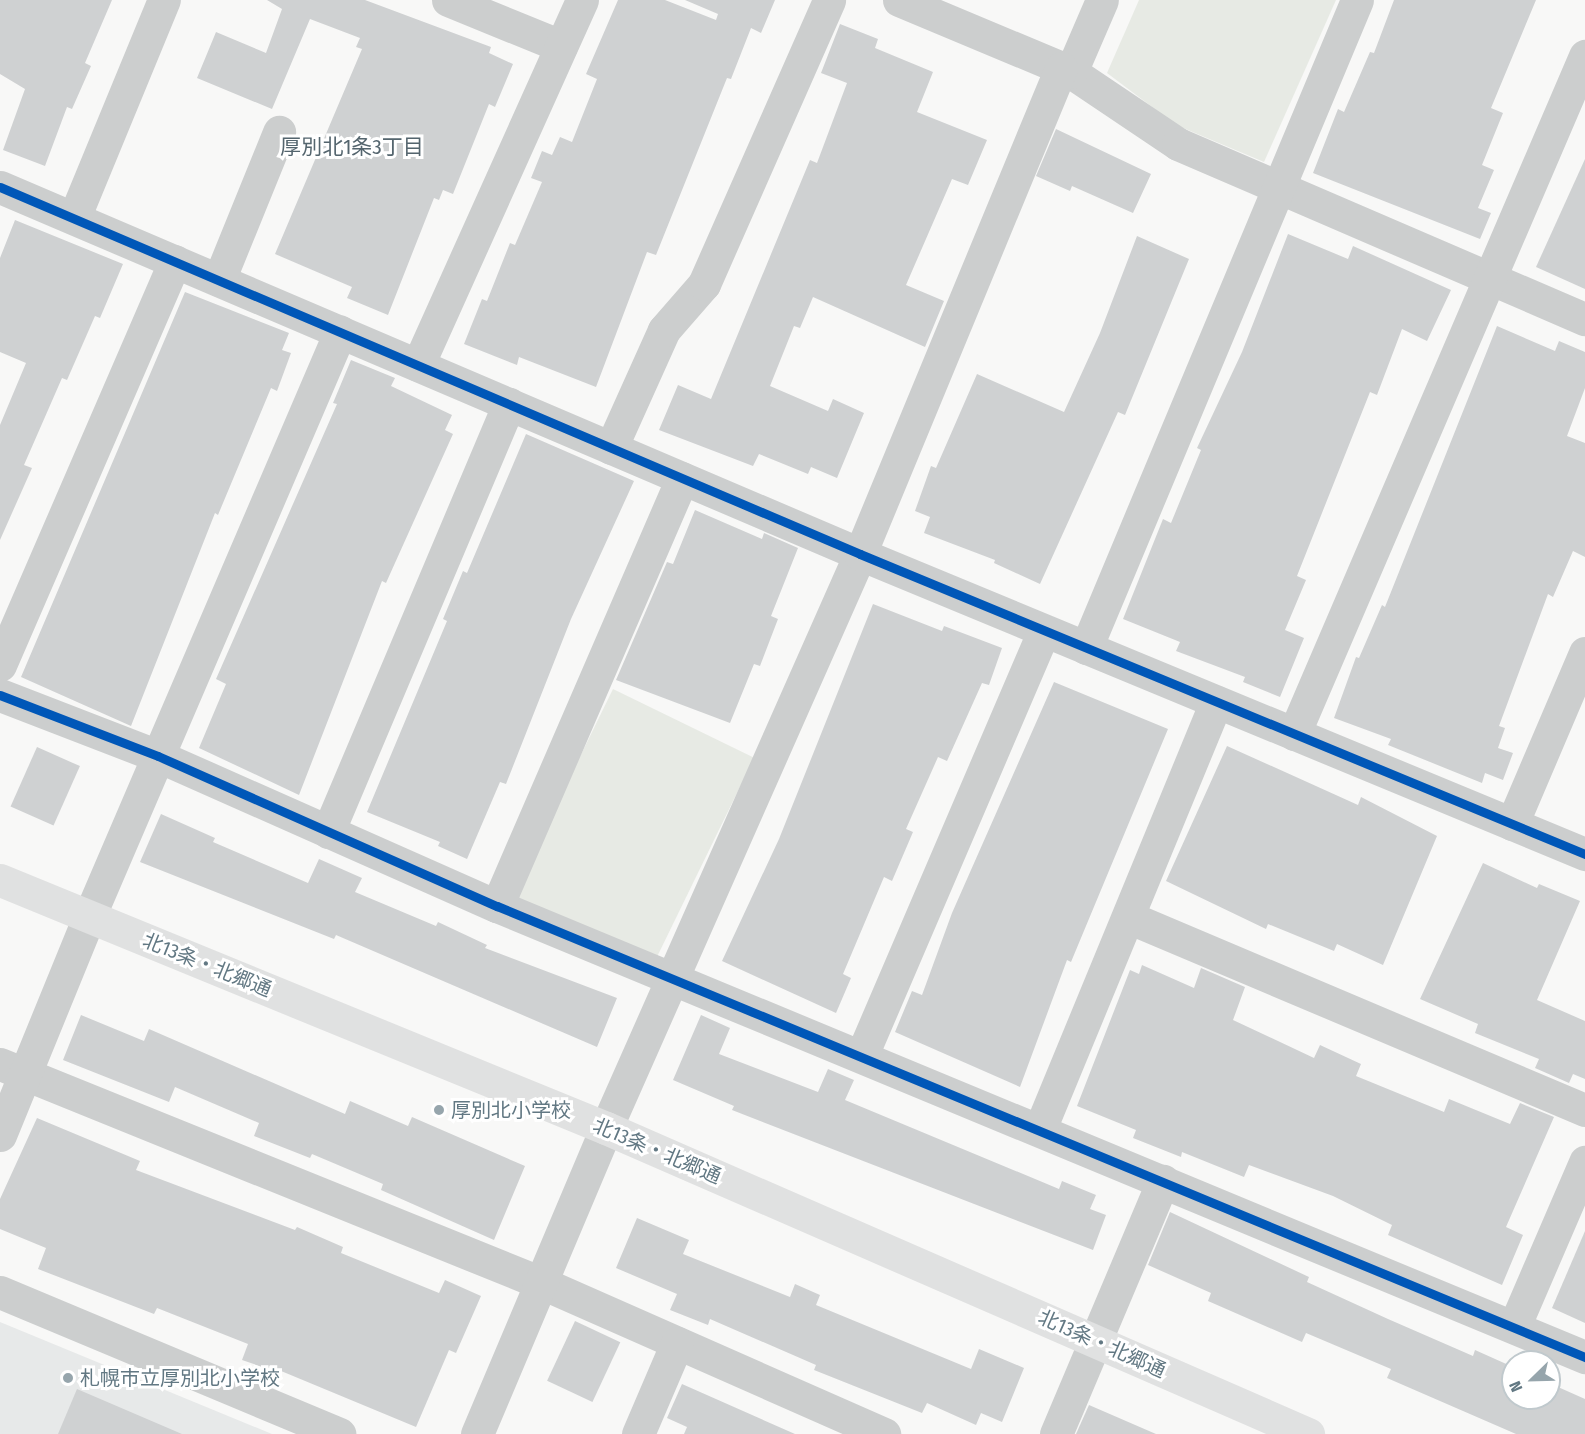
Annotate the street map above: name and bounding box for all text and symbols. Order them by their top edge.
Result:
district label: 厚別北1条3丁目 [280,134,424,160]
street label: 北13条・北郷通 [139,928,275,1002]
place label: 厚別北小学校 [451,1098,571,1122]
marker: 厚別北小学校 [432,1103,446,1117]
street label: 北13条・北郷通 [589,1113,725,1189]
street label: 北13条・北郷通 [1035,1305,1169,1383]
north arrow [1501,1350,1561,1410]
place label: 札幌市立厚別北小学校 [80,1366,280,1390]
marker: 札幌市立厚別北小学校 [61,1371,75,1385]
text: N [1505,1378,1526,1395]

